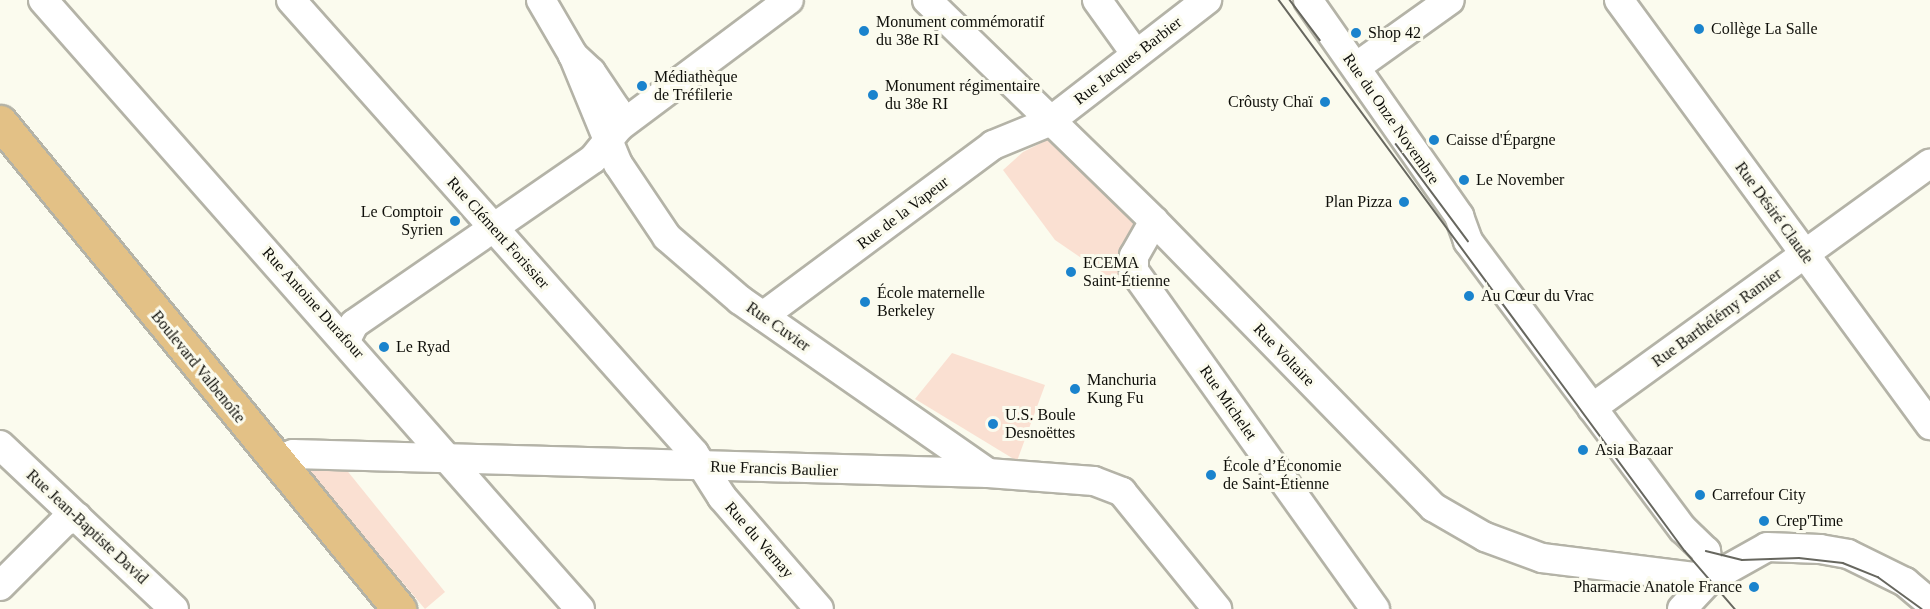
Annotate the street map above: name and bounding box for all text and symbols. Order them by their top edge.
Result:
place label: Monument commémoratif du 38e RI [876,12,1044,50]
street label: Rue Jacques Barbier [1070,13,1186,109]
place label: Collège La Salle [1711,19,1818,39]
marker: Collège La Salle [1692,22,1706,36]
place label: Shop 42 [1368,23,1421,43]
marker: Monument commémoratif du 38e RI [857,24,871,38]
marker: Shop 42 [1349,26,1363,40]
street label: Rue du Onze Novembre [1339,50,1443,188]
place label: Médiathèque de Tréfilerie [654,67,738,105]
place label: Monument régimentaire du 38e RI [885,76,1040,114]
marker: Médiathèque de Tréfilerie [635,79,649,93]
marker: Monument régimentaire du 38e RI [866,88,880,102]
place label: Crôusty Chaï [1228,92,1313,112]
marker: Crôusty Chaï [1318,95,1332,109]
place label: Caisse d'Épargne [1446,130,1556,150]
marker: Caisse d'Épargne [1427,133,1441,147]
street label: Rue Désiré Claude [1731,158,1817,268]
place label: Le November [1476,170,1564,190]
street label: Rue de la Vapeur [853,172,953,254]
street label: Rue Clément Forissier [443,173,553,293]
marker: Le November [1457,173,1471,187]
place label: Plan Pizza [1325,192,1392,212]
marker: Plan Pizza [1397,195,1411,209]
place label: Le Comptoir Syrien [361,202,443,240]
marker: Le Comptoir Syrien [448,214,462,228]
street label: Rue Antoine Durafour [258,243,368,363]
place label: ECEMA Saint-Étienne [1083,253,1170,291]
marker: ECEMA Saint-Étienne [1064,265,1078,279]
street label: Rue Barthélémy Ramier [1648,265,1786,371]
place label: École maternelle Berkeley [877,283,985,321]
place label: Au Cœur du Vrac [1481,286,1594,306]
marker: Au Cœur du Vrac [1462,289,1476,303]
marker: École maternelle Berkeley [858,295,872,309]
street label: Rue Cuvier [742,298,814,356]
street label: Boulevard Valbenoîte [147,307,249,427]
street label: Rue Voltaire [1249,320,1319,390]
place label: Le Ryad [396,337,450,357]
marker: Le Ryad [377,340,391,354]
street label: Rue Michelet [1195,362,1261,444]
place label: Manchuria Kung Fu [1087,370,1156,408]
marker: Manchuria Kung Fu [1068,382,1082,396]
place label: U.S. Boule Desnoëttes [1005,405,1076,443]
marker: U.S. Boule Desnoëttes [986,417,1000,431]
place label: Asia Bazaar [1595,440,1673,460]
marker: Asia Bazaar [1576,443,1590,457]
place label: École d’Économie de Saint-Étienne [1223,456,1342,494]
street label: Rue Francis Baulier [710,457,838,481]
street label: Rue Jean-Baptiste David [22,466,152,588]
marker: École d’Économie de Saint-Étienne [1204,468,1218,482]
place label: Carrefour City [1712,485,1806,505]
marker: Carrefour City [1693,488,1707,502]
street label: Rue du Vernay [721,498,797,582]
place label: Crep'Time [1776,511,1843,531]
marker: Crep'Time [1757,514,1771,528]
place label: Pharmacie Anatole France [1572,577,1742,597]
marker: Pharmacie Anatole France [1747,580,1761,594]

